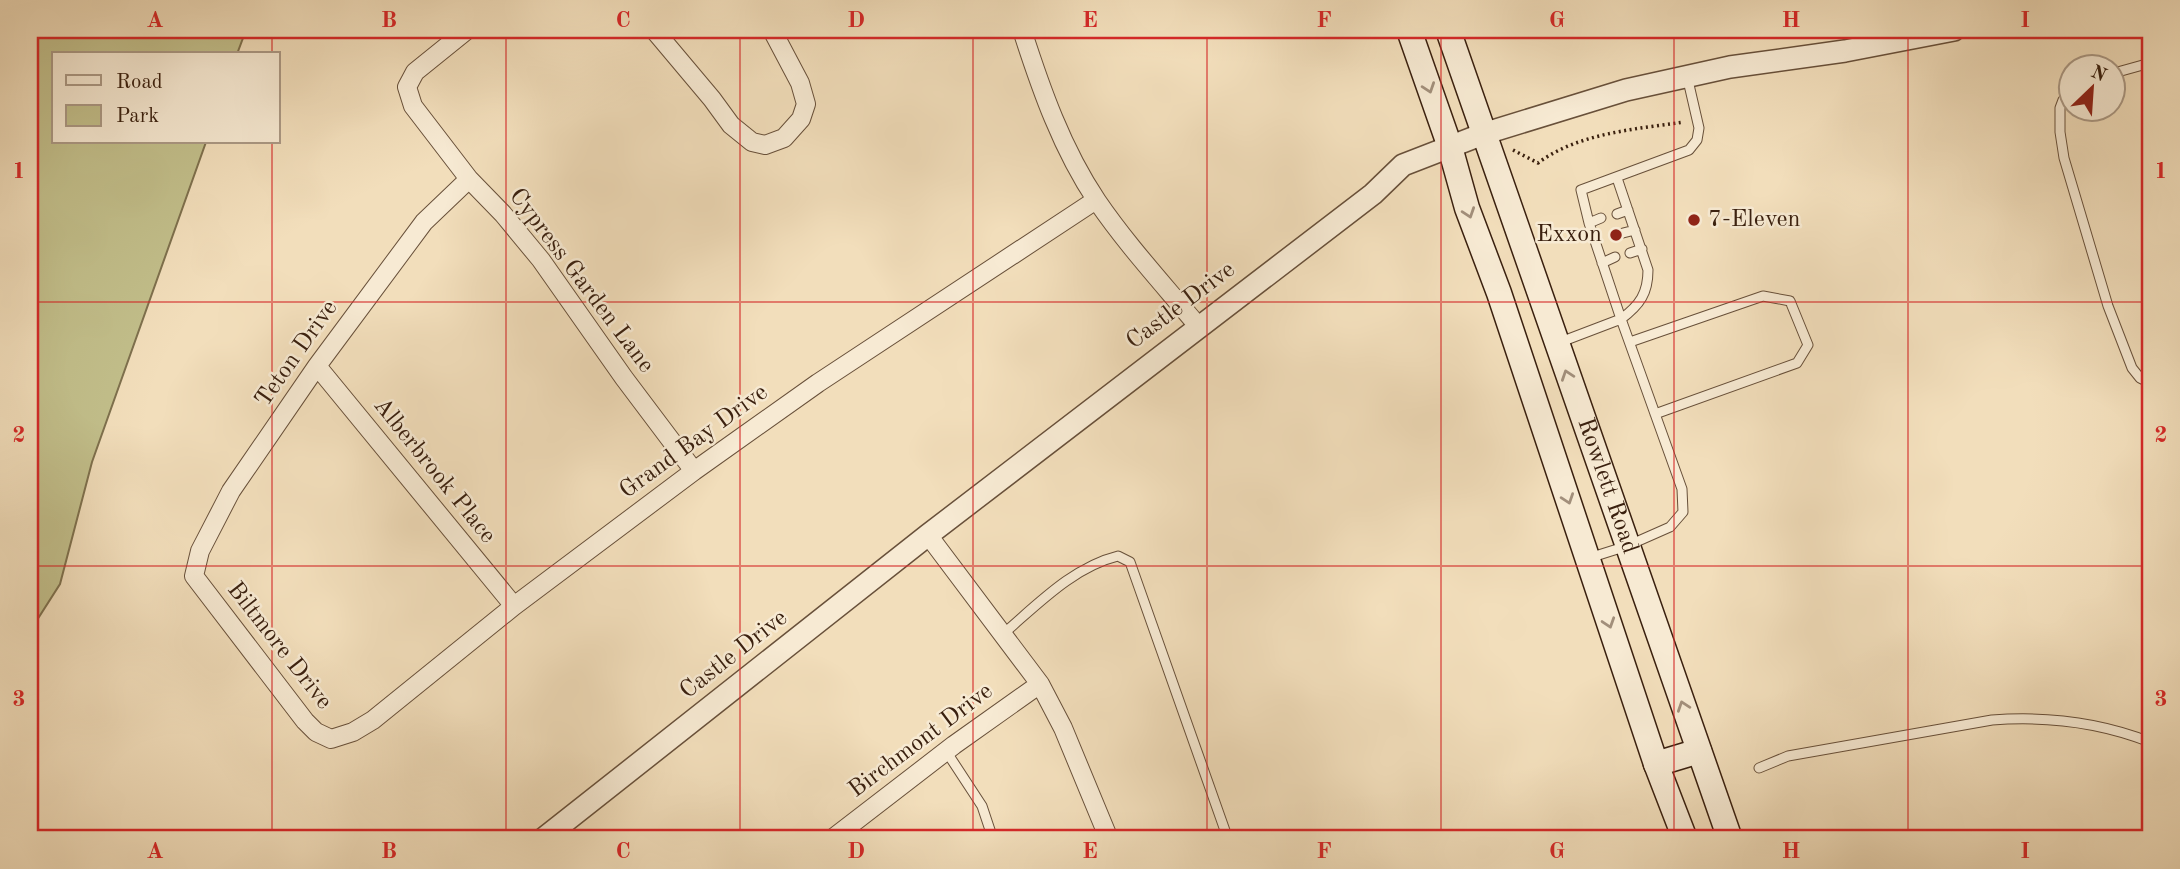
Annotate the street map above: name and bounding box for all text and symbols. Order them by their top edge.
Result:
text: A [146,9,164,32]
text: B [381,9,397,32]
text: C [615,9,631,32]
text: D [847,9,865,32]
text: E [1082,9,1098,32]
text: F [1316,9,1332,32]
text: G [1549,9,1565,32]
text: H [1782,9,1800,32]
text: I [2020,9,2030,32]
legend [52,52,280,144]
north arrow [2058,52,2128,122]
text: N [2088,63,2109,87]
text: Road [116,72,163,93]
one-way arrow [1421,82,1435,94]
text: Park [116,106,159,127]
text: 1 [12,160,26,183]
text: 1 [2154,160,2168,183]
street label: Cypress Garden Lane [504,184,658,378]
one-way arrow [1461,206,1475,218]
place label: 7-Eleven [1708,208,1800,232]
marker: 7-Eleven [1686,212,1702,228]
place label: Exxon [1536,223,1602,247]
marker: Exxon [1608,227,1624,243]
street label: Castle Drive [1122,258,1240,354]
street label: Teton Drive [252,296,342,412]
one-way arrow [1561,370,1575,382]
street label: Grand Bay Drive [616,380,772,504]
street label: Alberbrook Place [368,394,500,548]
street label: Rowlett Road [1572,415,1642,557]
text: 2 [12,424,26,447]
text: 2 [2154,424,2168,447]
one-way arrow [1560,492,1574,505]
street label: Biltmore Drive [222,578,336,714]
street label: Castle Drive [676,606,792,704]
one-way arrow [1601,616,1615,629]
street label: Birchmont Drive [845,679,997,803]
text: 3 [12,688,26,711]
text: 3 [2154,688,2168,711]
one-way arrow [1677,700,1691,712]
text: A [146,840,164,863]
text: B [381,840,397,863]
text: C [615,840,631,863]
text: D [847,840,865,863]
text: E [1082,840,1098,863]
text: F [1316,840,1332,863]
text: G [1549,840,1565,863]
text: H [1782,840,1800,863]
text: I [2020,840,2030,863]

